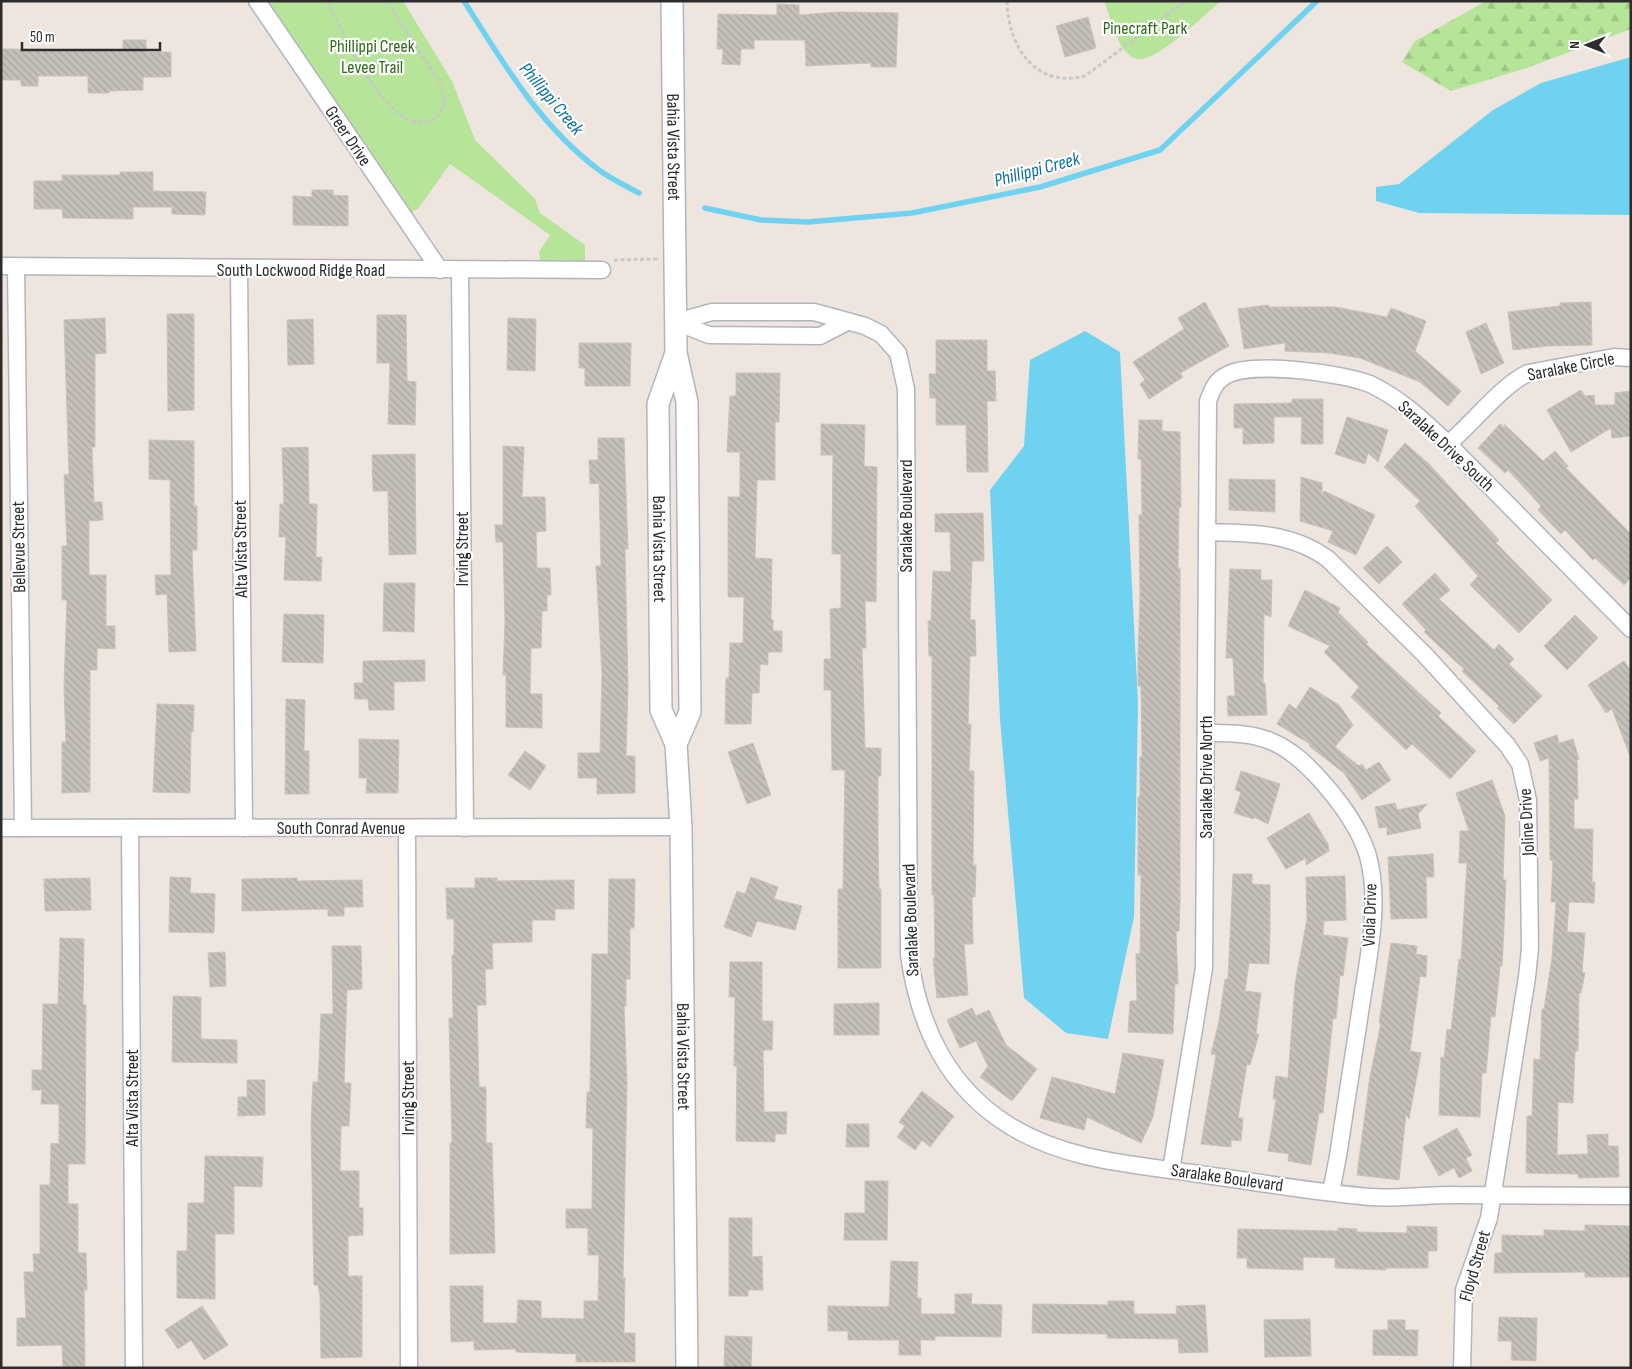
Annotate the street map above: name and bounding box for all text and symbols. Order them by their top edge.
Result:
park label: Pinecraft Park [1103,18,1187,39]
scale bar [22,20,160,52]
north arrow [1562,20,1612,70]
text: 50 m [30,28,55,47]
park label: Phillippi Creek Levee Trail [329,36,415,78]
text: N [1566,41,1583,49]
water label: Phillippi Creek [514,58,589,141]
street label: Bahia Vista Street [663,93,685,201]
street label: Greer Drive [320,102,376,170]
water label: Phillippi Creek [992,147,1083,192]
street label: South Lockwood Ridge Road [217,260,385,281]
street label: Saralake Circle [1526,348,1616,386]
street label: Saralake Drive South [1394,396,1498,496]
street label: Saralake Boulevard [896,460,917,572]
street label: Bahia Vista Street [648,495,670,603]
street label: Alta Vista Street [230,500,252,599]
street label: Bellevue Street [8,501,30,593]
street label: Irving Street [452,511,473,587]
street label: Saralake Drive North [1196,716,1217,838]
street label: Joline Drive [1515,788,1539,857]
street label: South Conrad Avenue [277,818,405,839]
street label: Saralake Boulevard [899,863,923,977]
street label: Viola Drive [1358,883,1382,947]
street label: Bahia Vista Street [672,1003,695,1111]
street label: Alta Vista Street [122,1049,143,1148]
street label: Irving Street [398,1060,419,1136]
street label: Saralake Boulevard [1170,1160,1284,1196]
street label: Floyd Street [1455,1228,1495,1304]

